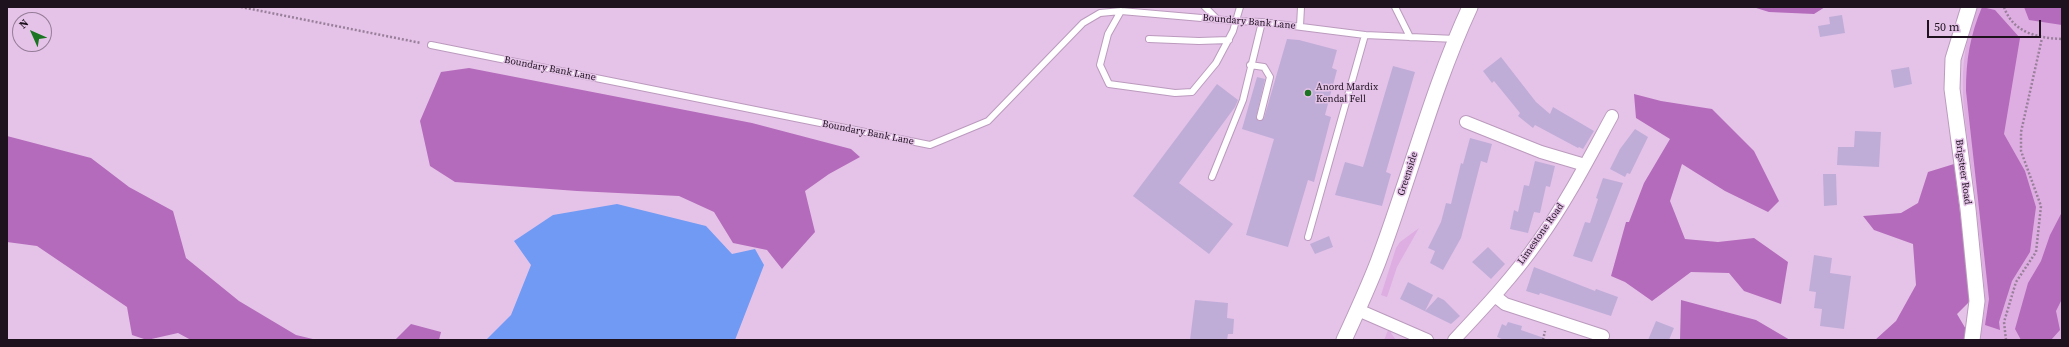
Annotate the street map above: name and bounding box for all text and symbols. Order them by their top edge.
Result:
north arrow [12,12,52,52]
street label: Boundary Bank Lane [1202,12,1296,32]
scale bar [1929,12,2043,38]
text: N [16,16,32,32]
text: 50 m [1934,19,1960,35]
street label: Boundary Bank Lane [503,54,597,84]
place label: Anord Mardix Kendal Fell [1316,81,1378,104]
marker: Anord Mardix Kendal Fell [1303,88,1313,98]
street label: Boundary Bank Lane [821,118,915,148]
street label: Brigsteer Road [1952,139,1974,205]
street label: Greenside [1395,151,1421,197]
street label: Limestone Road [1515,201,1567,267]

